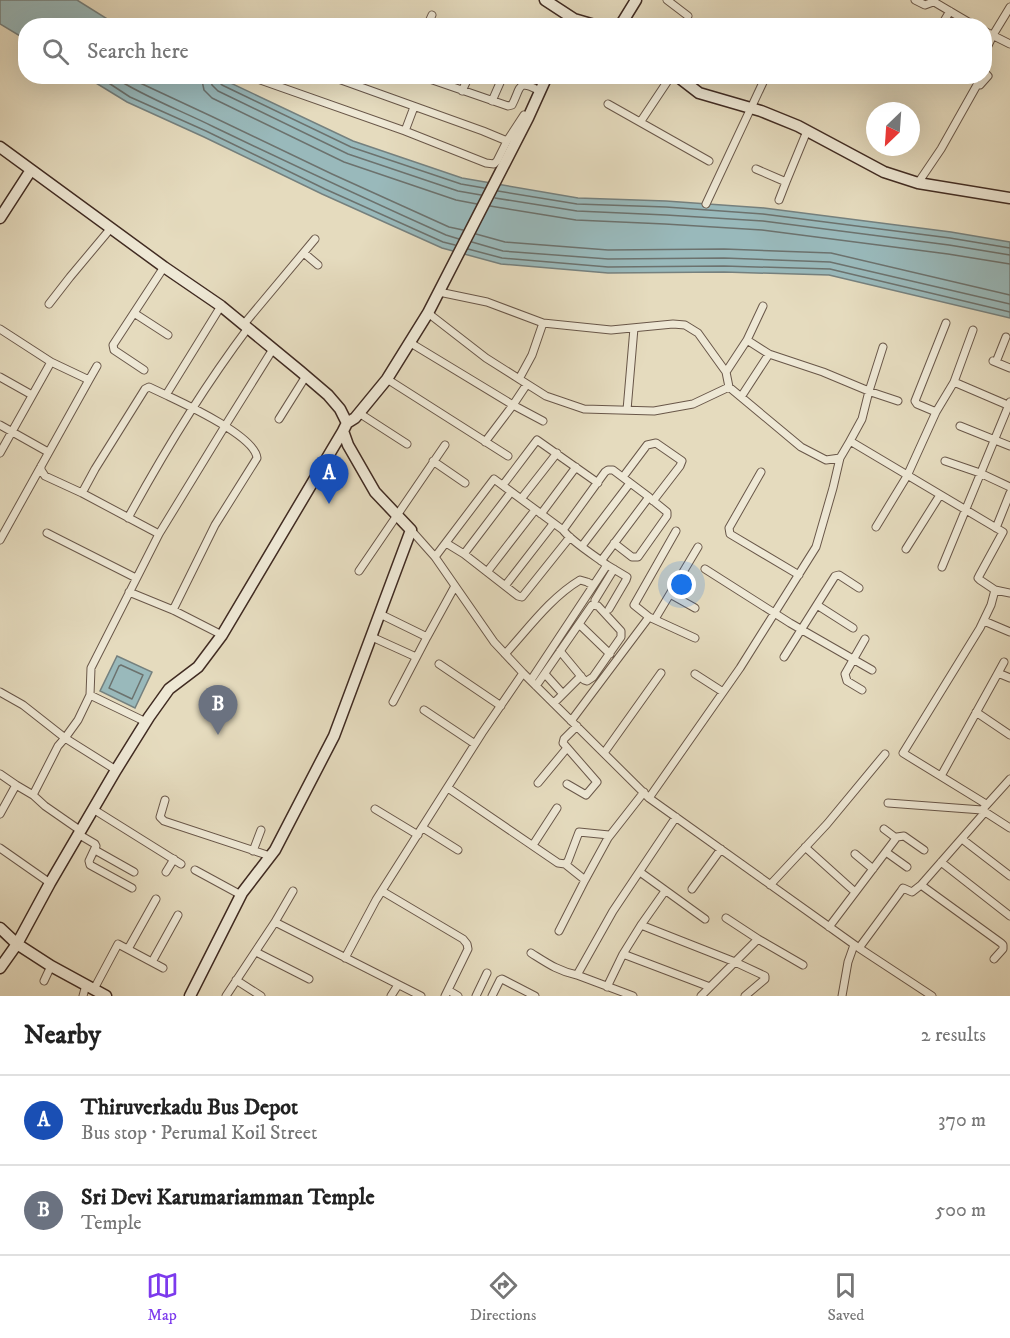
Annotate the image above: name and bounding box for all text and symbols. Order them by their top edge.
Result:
search box [18,18,992,84]
icon: search [39,35,72,68]
text: Search here [87,38,189,65]
north arrow [866,102,920,156]
pin: A [310,454,348,504]
your location [667,570,696,599]
pin: B [198,686,238,735]
text: Nearby [24,1019,101,1052]
text: 2 results [921,1023,986,1048]
text: Thiruverkadu Bus Depot [81,1094,298,1121]
text: A [37,1108,50,1133]
text: 370 m [938,1108,986,1133]
text: Bus stop · Perumal Koil Street [81,1121,317,1146]
text: Sri Devi Karumariamman Temple [81,1184,375,1211]
text: B [37,1198,50,1223]
text: 500 m [935,1198,986,1223]
text: Temple [81,1211,142,1236]
tab: Map [146,1269,179,1325]
tab: Directions [470,1269,536,1325]
tab: Saved [828,1269,864,1325]

